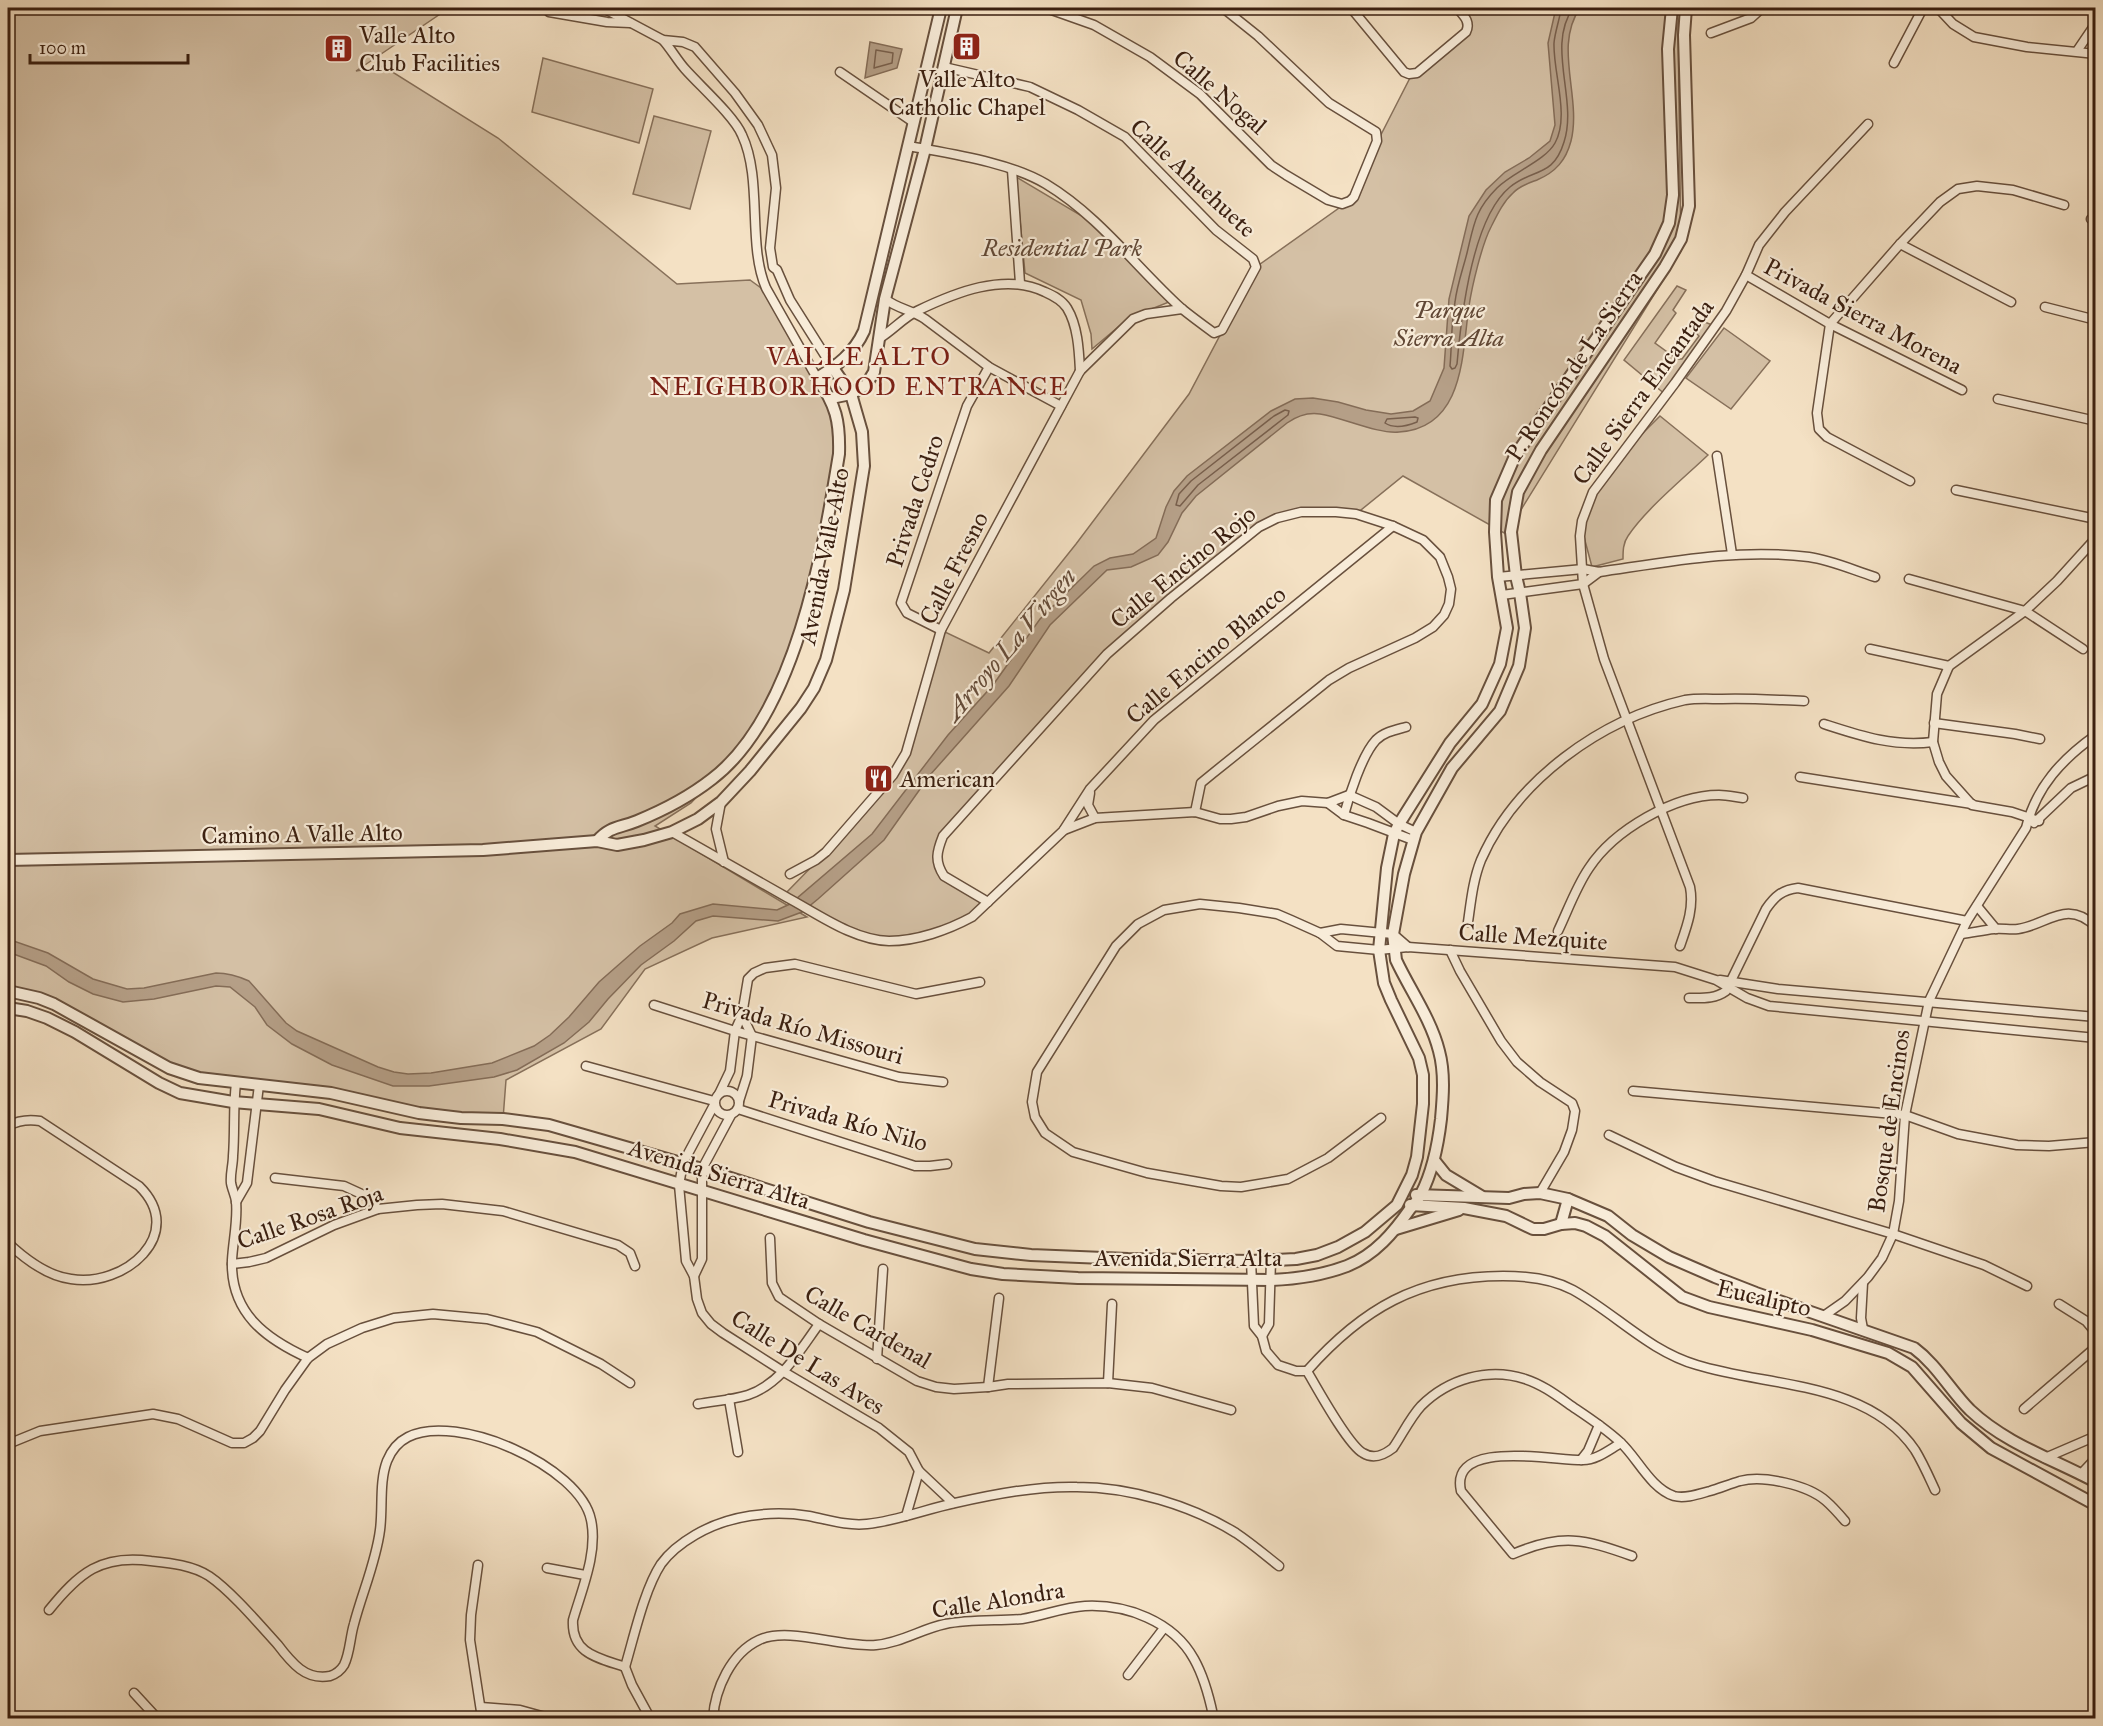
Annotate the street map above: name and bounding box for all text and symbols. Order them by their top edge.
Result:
place label: Valle Alto Club Facilities [358,20,500,78]
scale bar [30,27,188,65]
building icon: Valle Alto Catholic Chapel [951,30,983,62]
building icon: Valle Alto Club Facilities [322,33,354,65]
text: 100 m [39,37,86,59]
street label: Calle Nogal [1167,43,1273,141]
place label: Valle Alto Catholic Chapel [888,64,1046,122]
street label: Calle Ahuehuete [1124,112,1262,244]
park label: Residential Park [981,233,1143,263]
street label: Privada Sierra Morena [1759,251,1968,381]
street label: P. Roncón de La Sierra [1499,264,1650,467]
street label: Calle Sierra Encantada [1566,293,1721,491]
park label: Parque Sierra Alta [1393,295,1504,353]
district label: VALLE ALTO NEIGHBORHOOD ENTRANCE [649,340,1069,402]
street label: Privada Cedro [879,431,951,571]
street label: Avenida Valle Alto [792,465,856,648]
street label: Calle Encino Rojo [1104,499,1262,635]
street label: Calle Fresno [913,507,995,629]
water label: Arroyo La Virgen [935,561,1083,729]
street label: Calle Encino Blanco [1120,579,1292,731]
restaurant icon: American [863,763,895,795]
place label: American [899,764,995,794]
street label: Camino A Valle Alto [201,817,403,851]
street label: Calle Mezquite [1457,917,1609,957]
street label: Privada Río Missouri [699,985,908,1071]
street label: Bosque de Encinos [1861,1028,1917,1214]
street label: Privada Río Nilo [765,1084,931,1158]
street label: Avenida Sierra Alta [624,1132,814,1216]
street label: Calle Rosa Roja [233,1178,388,1256]
street label: Avenida Sierra Alta [1093,1243,1283,1273]
street label: Eucalipto [1714,1273,1814,1323]
street label: Calle Cardenal [799,1279,937,1376]
street label: Calle De Las Aves [726,1303,890,1421]
street label: Calle Alondra [930,1575,1067,1625]

